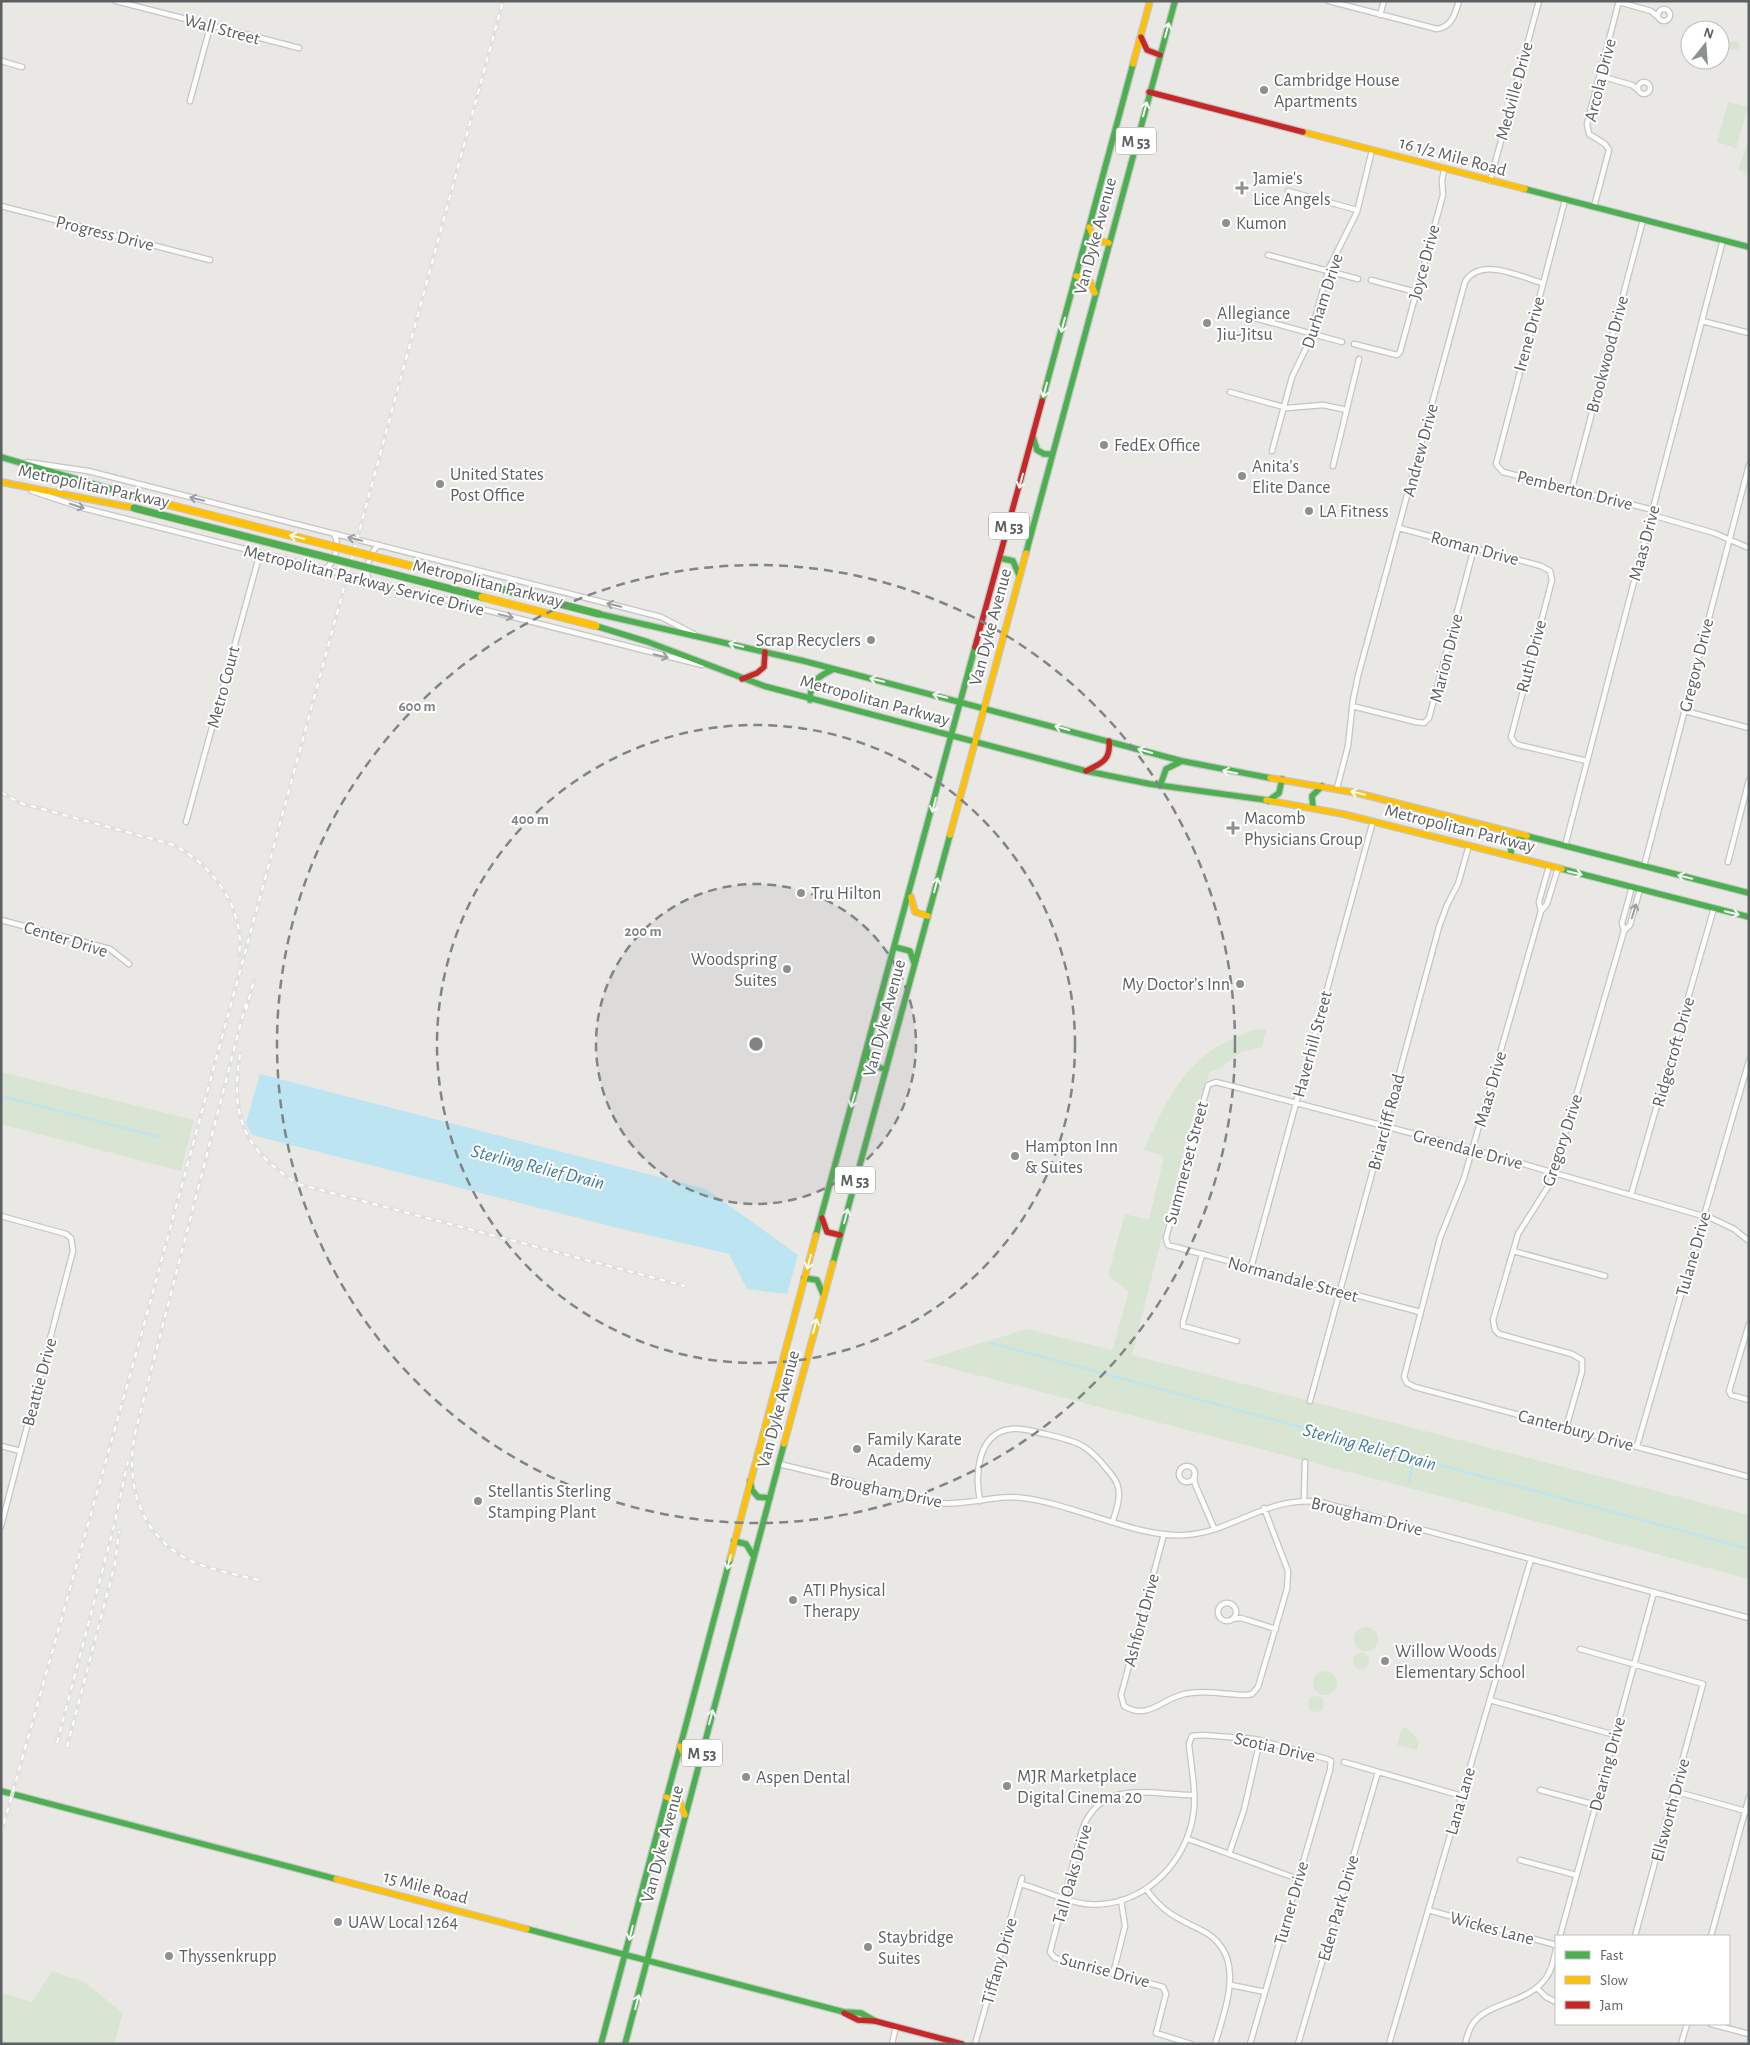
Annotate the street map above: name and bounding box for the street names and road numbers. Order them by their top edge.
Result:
street label: Wall Street [182,11,262,49]
street label: Arcola Drive [1582,37,1620,124]
street label: Medville Drive [1493,40,1537,142]
road number: M 53 [1116,128,1156,154]
street label: 16 1/2 Mile Road [1397,134,1508,180]
street label: Van Dyke Avenue [1072,176,1120,297]
street label: Progress Drive [54,213,156,255]
street label: Joyce Drive [1406,223,1444,302]
street label: Durham Drive [1299,252,1347,351]
street label: Brookwood Drive [1584,294,1632,415]
street label: Irene Drive [1511,295,1549,374]
street label: Andrew Drive [1400,402,1442,499]
street label: Metropolitan Parkway [17,462,171,512]
street label: Pemberton Drive [1515,468,1634,514]
street label: Maas Drive [1626,503,1664,583]
road number: M 53 [989,512,1029,540]
street label: Roman Drive [1429,529,1521,569]
street label: Metropolitan Parkway Service Drive [241,540,487,620]
street label: Metropolitan Parkway [411,554,565,612]
street label: Van Dyke Avenue [967,567,1015,688]
street label: Marion Drive [1427,612,1467,704]
street label: Gregory Drive [1677,617,1717,714]
street label: Ruth Drive [1514,618,1550,694]
street label: Metro Court [204,644,244,730]
street label: Metropolitan Parkway [798,672,952,730]
street label: Metropolitan Parkway [1383,802,1537,856]
street label: Center Drive [22,919,110,961]
street label: Van Dyke Avenue [861,958,909,1079]
street label: Haverhill Street [1290,989,1336,1099]
street label: Ridgecroft Drive [1650,995,1698,1109]
street label: Maas Drive [1472,1049,1510,1129]
street label: Briarcliff Road [1365,1072,1408,1172]
street label: Gregory Drive [1540,1092,1586,1189]
street label: Summerset Street [1162,1100,1212,1227]
street label: Greendale Drive [1411,1127,1525,1173]
road number: M 53 [835,1166,875,1194]
street label: Tulane Drive [1673,1210,1715,1299]
street label: Normandale Street [1226,1254,1360,1306]
street label: Beattie Drive [20,1336,60,1428]
street label: Van Dyke Avenue [755,1349,803,1470]
street label: Canterbury Drive [1516,1407,1635,1455]
street label: Brougham Drive [828,1470,944,1512]
street label: Brougham Drive [1309,1494,1424,1540]
street label: Ashford Drive [1121,1572,1163,1669]
street label: Dearing Drive [1587,1715,1629,1813]
street label: Scotia Drive [1232,1730,1317,1766]
road number: M 53 [682,1740,722,1766]
street label: Ellsworth Drive [1649,1757,1693,1864]
street label: Lana Lane [1443,1765,1479,1837]
street label: Van Dyke Avenue [639,1784,687,1905]
street label: Tall Oaks Drive [1050,1822,1096,1926]
street label: Eden Park Drive [1315,1853,1363,1963]
street label: Turner Drive [1271,1859,1312,1947]
street label: 15 Mile Road [382,1868,470,1908]
street label: Wickes Lane [1448,1909,1536,1949]
street label: Tiffany Drive [979,1916,1021,2007]
street label: Sunrise Drive [1058,1950,1152,1992]

